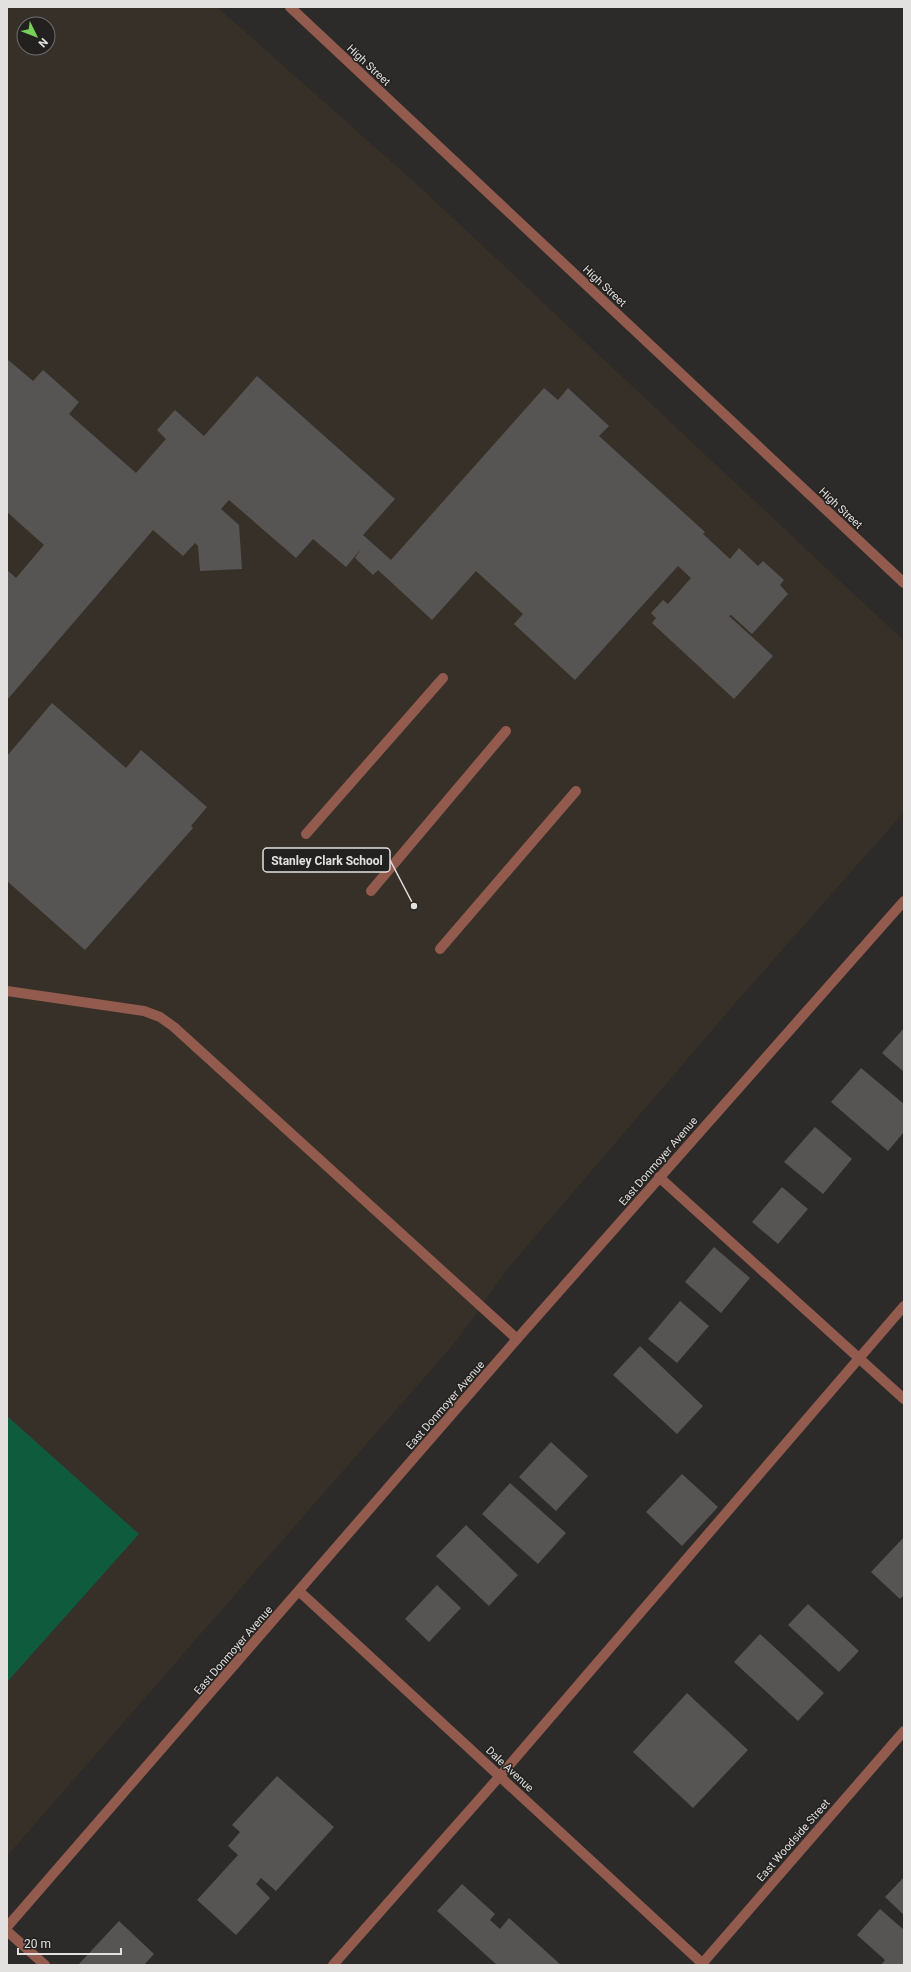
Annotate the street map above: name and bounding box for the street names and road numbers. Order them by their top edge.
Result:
street label: High Street [344,42,393,89]
street label: High Street [580,263,629,310]
street label: High Street [816,485,865,532]
street label: East Donmoyer Avenue [616,1114,700,1208]
street label: East Donmoyer Avenue [403,1358,487,1452]
street label: East Donmoyer Avenue [191,1603,275,1697]
street label: Dale Avenue [483,1744,536,1795]
street label: East Woodside Street [754,1796,833,1884]

